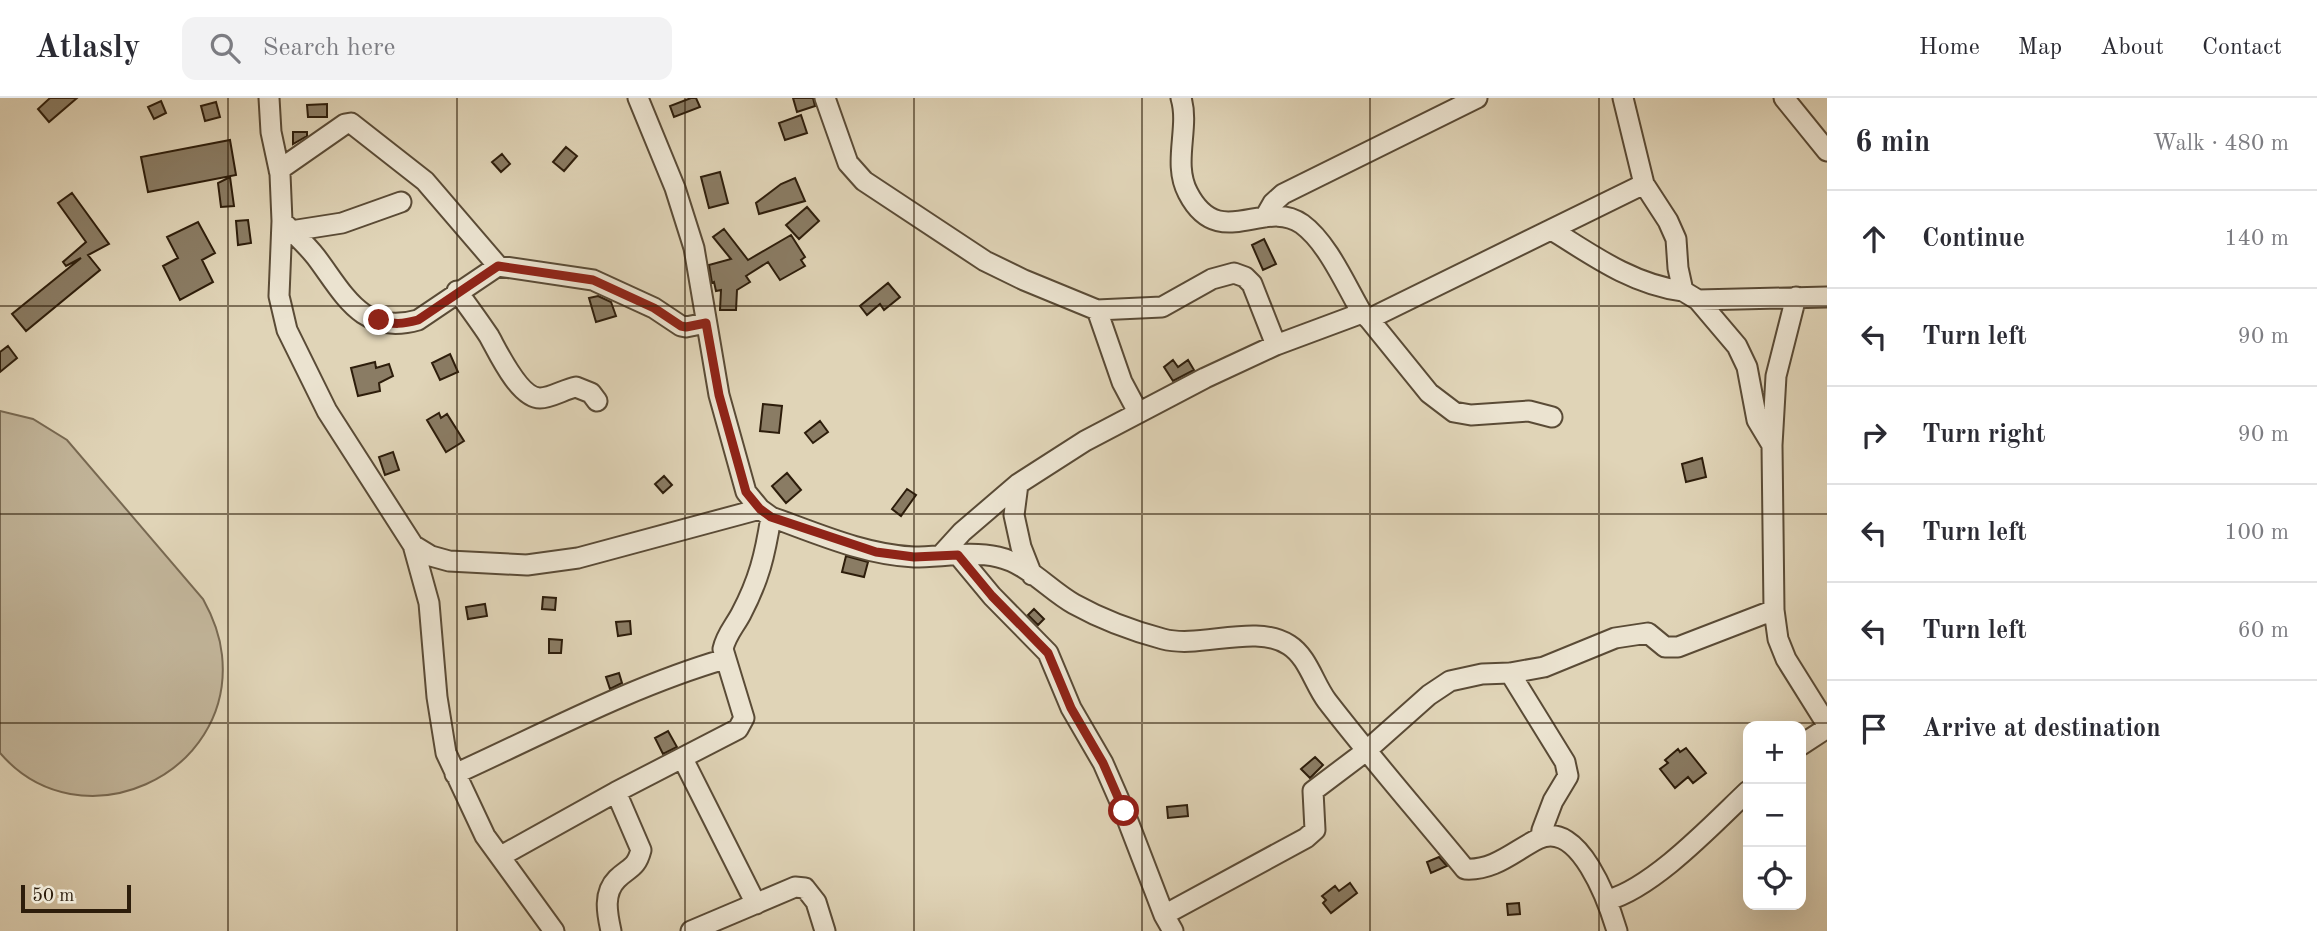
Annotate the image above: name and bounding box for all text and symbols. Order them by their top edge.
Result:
search box [182,17,672,80]
icon: search [206,29,244,67]
text: Atlasly [35,32,140,65]
text: Search here [262,35,396,61]
text: Home [1919,36,1980,60]
text: Map [2018,36,2062,60]
text: About [2100,36,2164,60]
text: Contact [2202,36,2282,60]
text: 6 min [1855,128,1930,158]
text: Walk · 480 m [2153,132,2289,155]
icon: ahead [1855,220,1893,258]
text: Continue [1922,226,2025,252]
text: 140 m [2224,227,2289,250]
route end [363,304,394,335]
icon: left [1855,318,1893,356]
text: Turn left [1922,324,2027,350]
text: 90 m [2238,325,2289,348]
icon: right [1855,416,1893,454]
text: Turn right [1922,422,2045,448]
text: 90 m [2238,423,2289,446]
icon: left [1855,514,1893,552]
text: Turn left [1922,520,2027,546]
text: 100 m [2224,521,2289,544]
icon: left [1855,612,1893,650]
text: Turn left [1922,618,2027,644]
text: 60 m [2238,619,2289,642]
icon: arrive [1855,710,1893,748]
text: Arrive at destination [1922,716,2161,742]
map controls [1743,721,1806,910]
button: + [1743,721,1806,784]
button: − [1743,784,1806,847]
route start [1108,795,1139,826]
button: locate [1743,847,1806,910]
scale bar [21,882,131,914]
text: 50 m [32,887,74,906]

